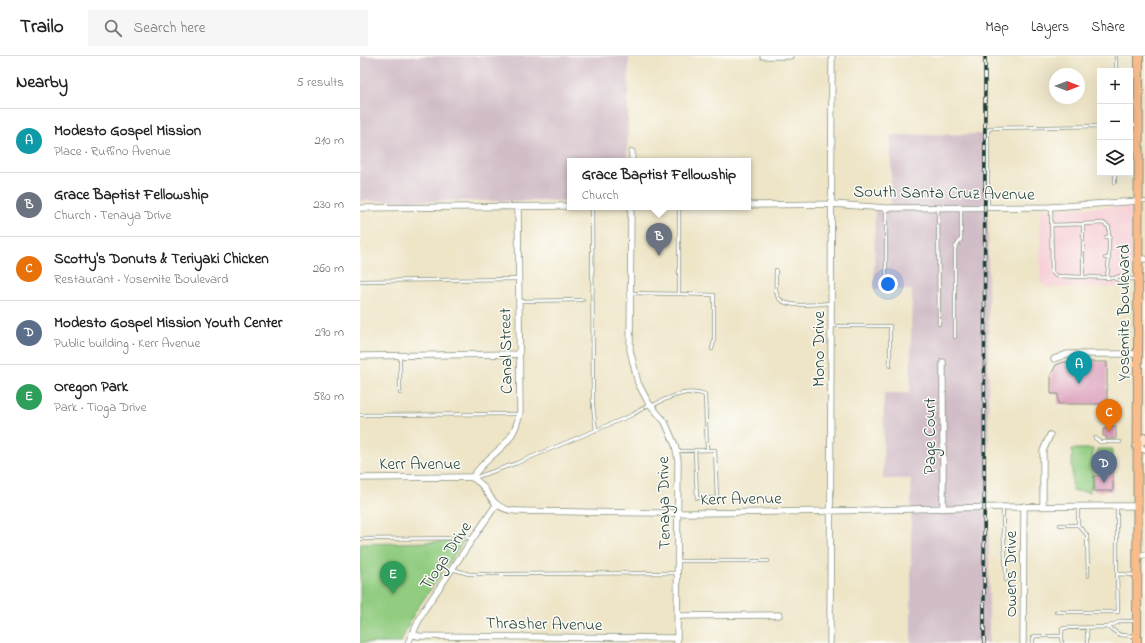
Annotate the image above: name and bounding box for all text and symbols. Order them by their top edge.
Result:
search box [88,10,368,46]
text: Trailo [20,14,64,41]
icon: search [102,17,124,39]
text: Search here [134,17,205,39]
text: Map [985,17,1009,38]
text: Layers [1031,17,1069,38]
text: Share [1091,17,1125,38]
north arrow [1049,68,1085,104]
map controls [1097,68,1133,176]
button: + [1097,68,1133,104]
text: Nearby [16,70,68,95]
text: 5 results [296,73,344,92]
button: − [1097,104,1133,140]
text: Modesto Gospel Mission [54,120,201,142]
text: A [25,131,33,150]
text: 210 m [314,131,344,150]
button: layers [1097,140,1133,176]
text: Place · Ruffino Avenue [54,142,171,161]
popup [567,158,751,210]
text: Grace Baptist Fellowship [582,164,736,186]
street label: South Santa Cruz Avenue [853,179,1035,208]
text: Grace Baptist Fellowship [54,184,209,206]
text: Church [582,186,618,205]
text: B [25,195,33,214]
text: 230 m [313,195,344,214]
text: Church · Tenaya Drive [54,206,171,225]
pin: B [646,223,672,256]
street label: Yosemite Boulevard [1112,244,1137,382]
text: Scotty's Donuts & Teriyaki Chicken [54,248,269,270]
text: C [25,259,33,278]
text: 260 m [313,259,344,278]
text: Restaurant · Yosemite Boulevard [54,270,228,289]
your location [878,274,898,294]
street label: Canal Street [493,307,520,394]
street label: Mono Drive [807,311,832,387]
text: Modesto Gospel Mission Youth Center [54,312,282,334]
text: D [24,323,34,342]
text: 290 m [315,323,344,342]
text: Public building · Kerr Avenue [54,334,200,353]
pin: A [1066,351,1092,384]
text: Oregon Park [54,376,128,398]
text: E [25,387,33,406]
text: 580 m [313,387,344,406]
text: Park · Tioga Drive [54,398,147,417]
street label: Page Court [918,398,945,474]
pin: C [1096,399,1122,432]
pin: D [1091,450,1117,483]
street label: Kerr Avenue [379,452,461,477]
street label: Tenaya Drive [651,456,679,550]
street label: Kerr Avenue [700,486,782,513]
street label: Tioga Drive [414,516,480,596]
street label: Owens Drive [999,530,1024,617]
pin: E [380,561,406,594]
street label: Thrasher Avenue [485,611,603,638]

